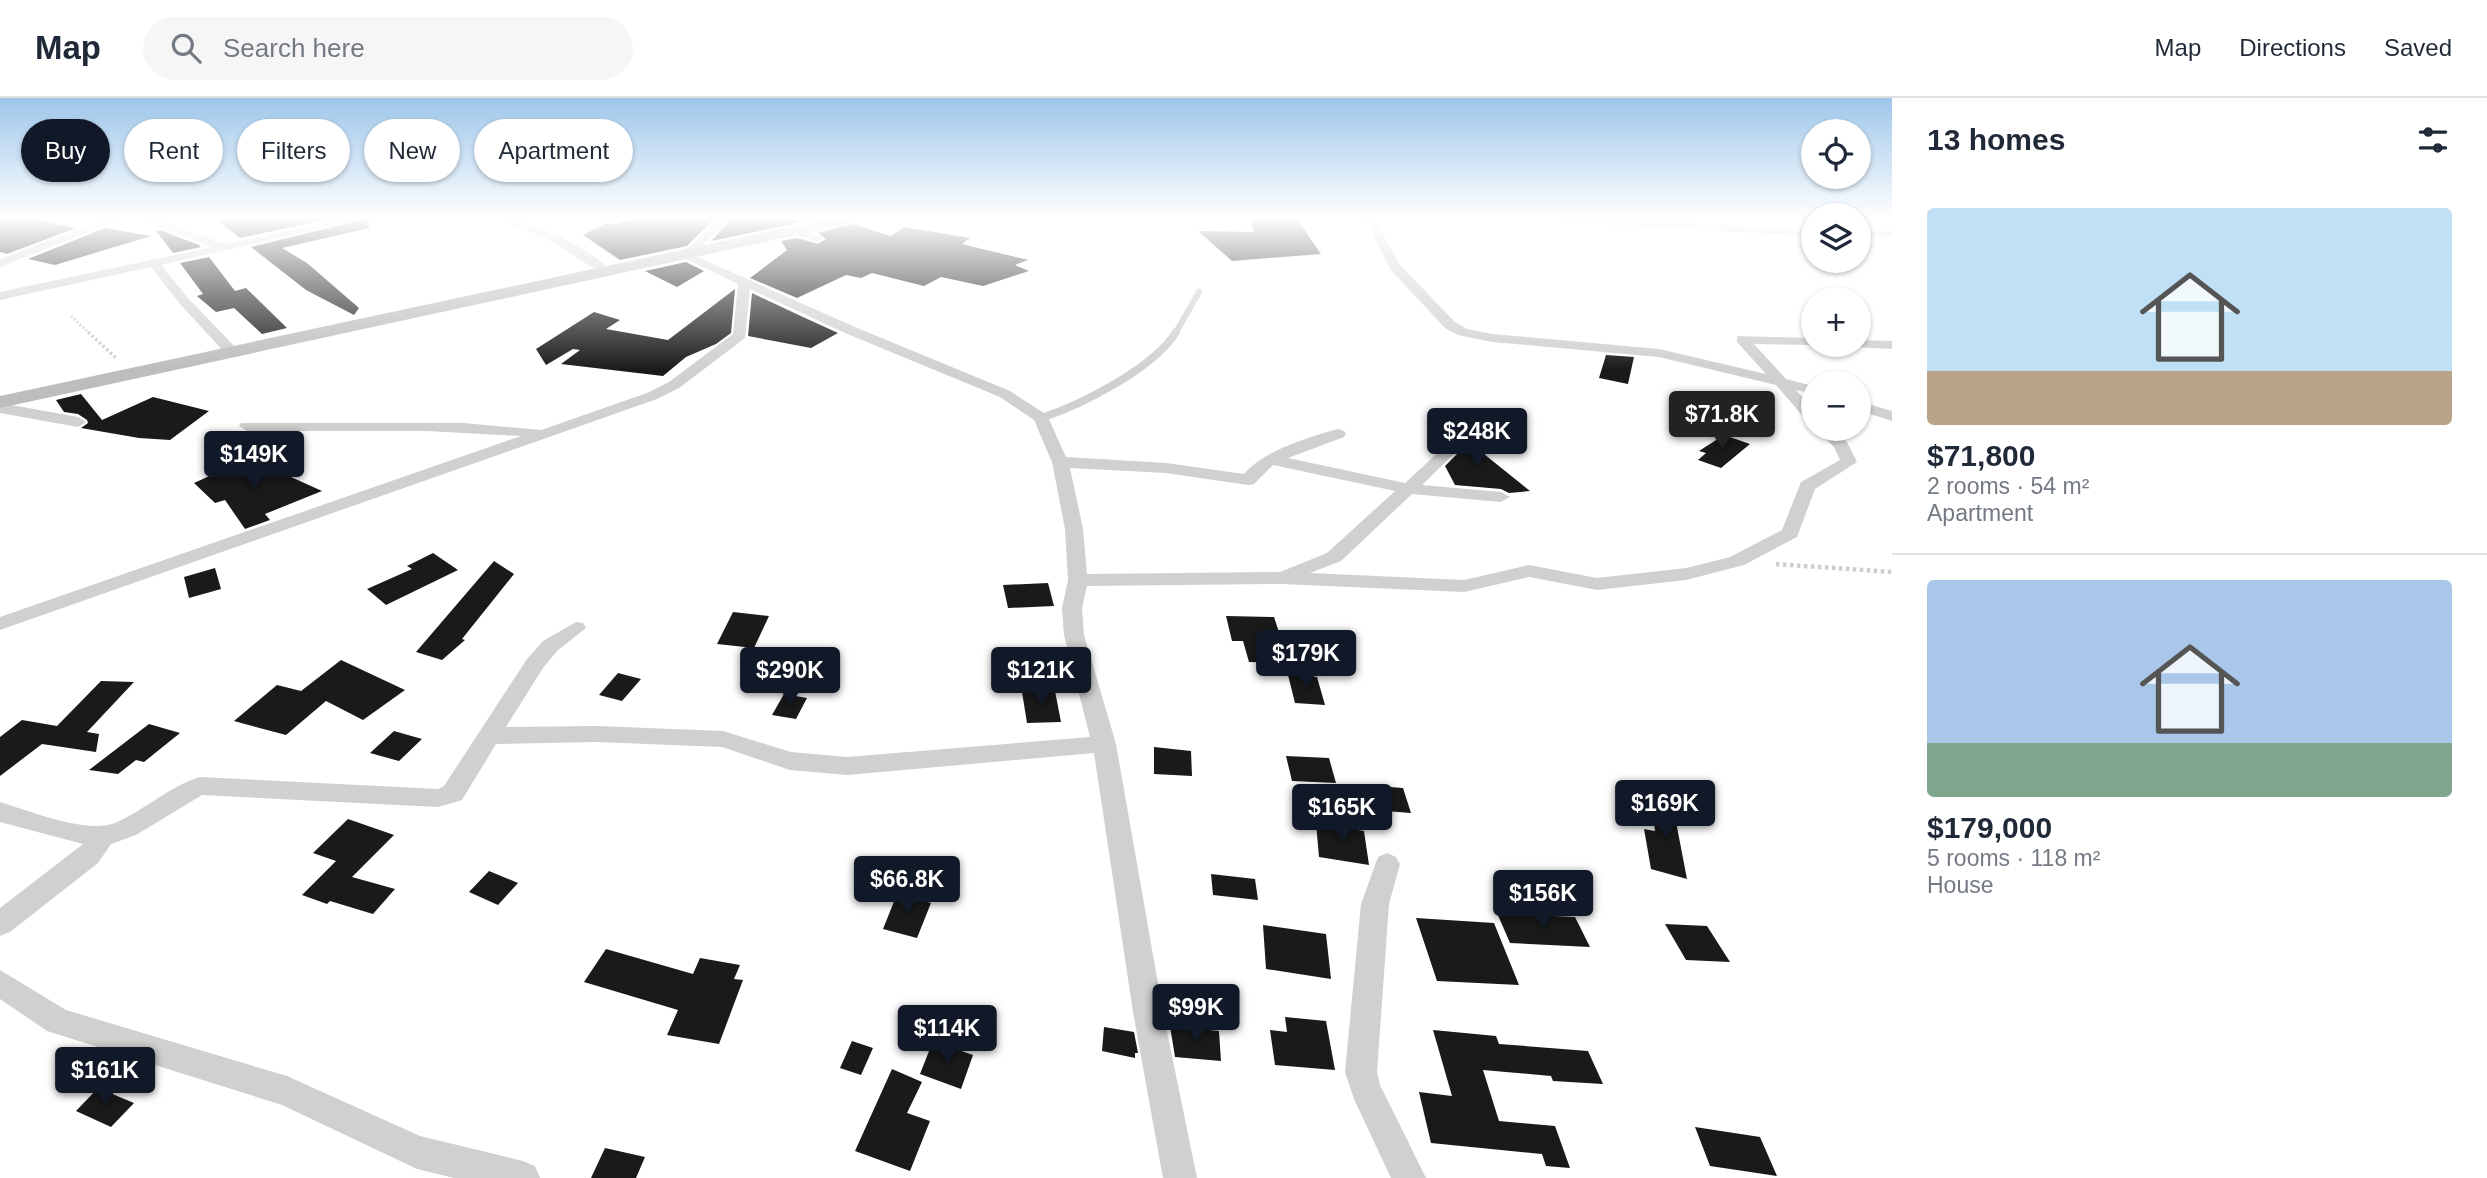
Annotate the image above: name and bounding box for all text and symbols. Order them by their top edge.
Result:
search box [143,17,633,80]
text: Map [35,29,101,66]
icon: search [167,29,205,67]
text: Search here [223,33,365,63]
text: Map [2155,34,2201,61]
text: Directions [2239,34,2346,61]
text: Saved [2384,34,2452,61]
chip: Buy [21,119,110,182]
chip: Rent [124,119,223,182]
chip: Filters [237,119,350,182]
chip: New [364,119,460,182]
chip: Apartment [474,119,633,182]
map controls [1801,119,1871,441]
button: locate [1801,119,1871,189]
icon: filters [2414,121,2452,159]
text: 13 homes [1927,123,2065,156]
button: layers [1801,203,1871,273]
icon: home [2127,254,2253,380]
button: + [1801,287,1871,357]
button: − [1801,371,1871,441]
pin: $71.8K [1665,392,1779,451]
text: $71.8K [1685,401,1759,427]
pin: $248K [1428,408,1526,468]
text: $248K [1443,418,1511,444]
pin: $149K [205,432,303,491]
text: $71,800 [1927,439,2035,472]
text: $149K [220,441,288,467]
text: 2 rooms · 54 m² [1927,473,2089,499]
text: Apartment [1927,500,2033,526]
icon: home [2127,626,2253,752]
pin: $179K [1257,630,1355,690]
text: $179K [1272,640,1340,666]
pin: $290K [741,648,839,707]
pin: $121K [992,648,1090,707]
text: $290K [756,657,824,683]
text: $121K [1007,657,1075,683]
pin: $169K [1616,780,1714,840]
pin: $165K [1293,784,1391,844]
text: $169K [1631,790,1699,816]
text: $165K [1308,794,1376,820]
text: $179,000 [1927,811,2052,844]
text: 5 rooms · 118 m² [1927,845,2100,871]
pin: $66.8K [850,856,964,916]
text: $66.8K [870,866,944,892]
pin: $156K [1494,870,1592,930]
text: House [1927,872,1993,898]
text: $156K [1509,880,1577,906]
pin: $99K [1155,984,1237,1044]
text: $99K [1169,994,1223,1020]
pin: $114K [898,1006,996,1065]
text: $114K [914,1015,980,1041]
pin: $161K [56,1048,154,1107]
text: $161K [71,1057,139,1083]

